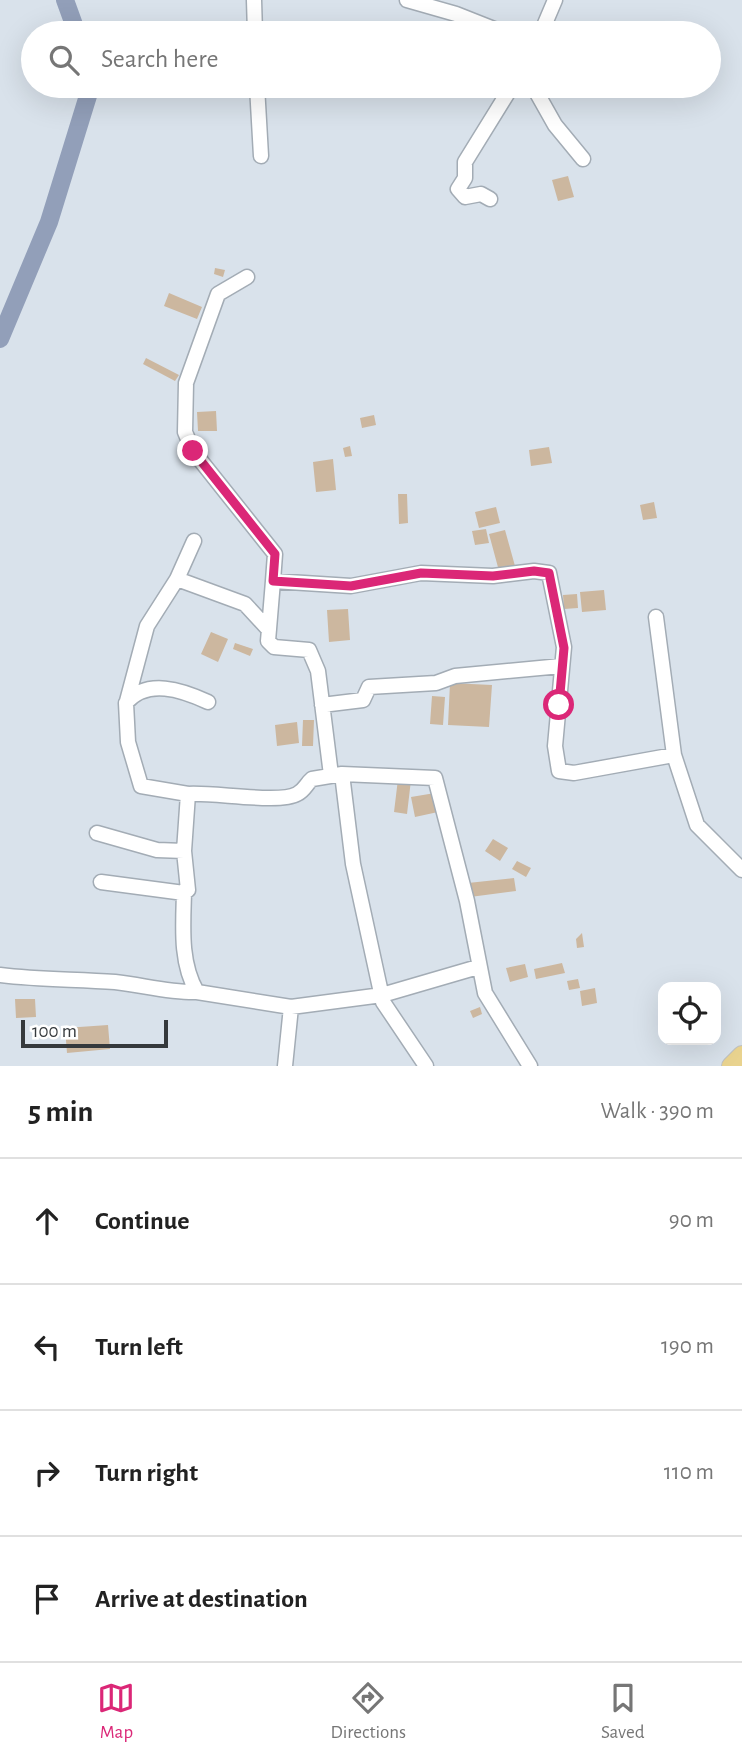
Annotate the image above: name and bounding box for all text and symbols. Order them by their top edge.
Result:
search box [21,21,721,98]
icon: search [45,41,83,79]
text: Search here [101,46,219,72]
route end [177,435,208,466]
route start [543,689,574,720]
map controls [658,982,721,1045]
button: locate [658,982,721,1045]
scale bar [21,1017,168,1049]
text: 100 m [32,1022,77,1041]
text: 5 min [28,1097,93,1127]
text: Walk · 390 m [600,1100,714,1123]
icon: ahead [28,1202,66,1240]
text: Continue [95,1208,190,1234]
text: 90 m [669,1209,714,1232]
icon: left [28,1328,66,1366]
text: Turn left [95,1334,183,1360]
text: 190 m [661,1335,714,1358]
icon: right [28,1454,66,1492]
text: Turn right [95,1460,198,1486]
text: 110 m [664,1461,714,1484]
icon: arrive [28,1580,66,1618]
text: Arrive at destination [95,1586,308,1612]
tab: Map [97,1679,135,1744]
tab: Directions [330,1679,406,1744]
tab: Saved [601,1679,645,1744]

